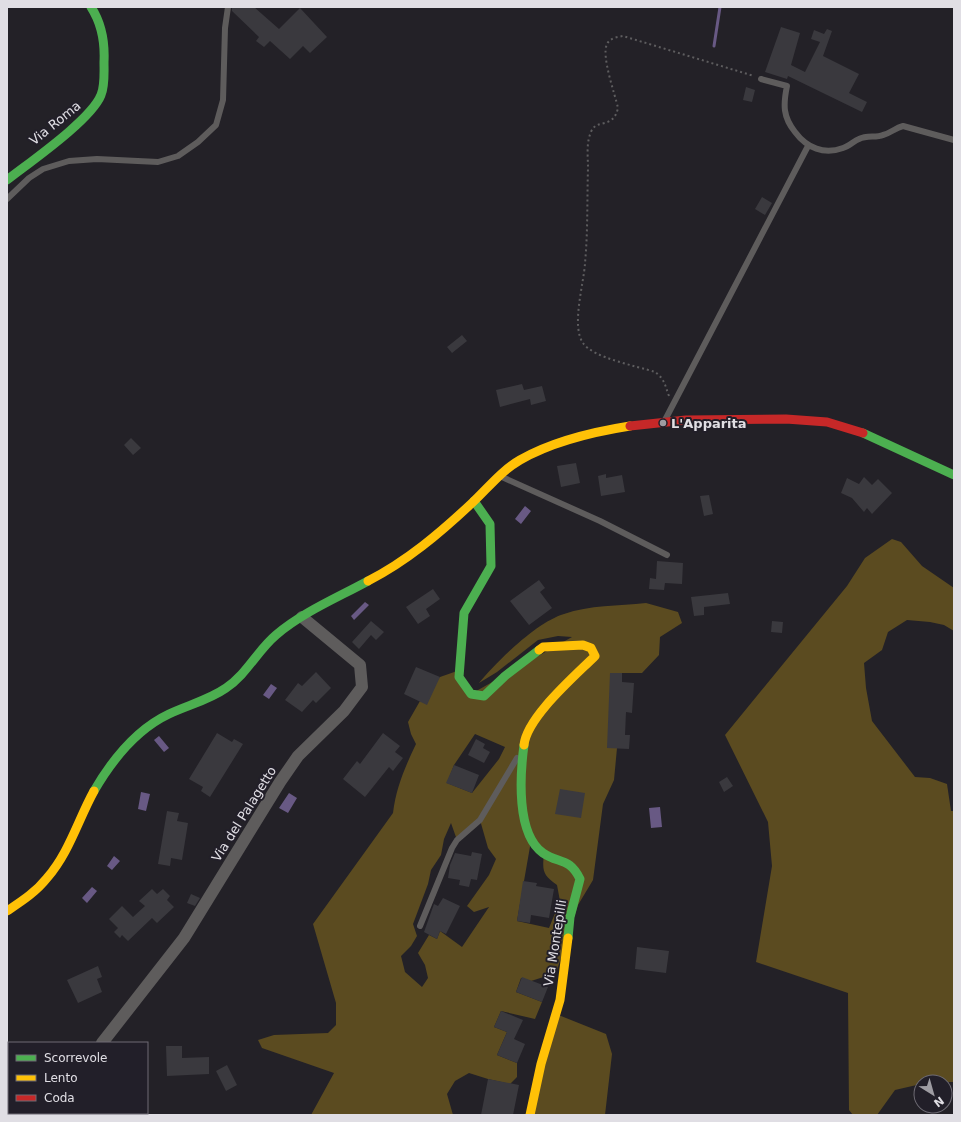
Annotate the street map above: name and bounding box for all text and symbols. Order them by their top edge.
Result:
street label: Via Roma [26,98,84,148]
place label: L'Apparita [671,416,747,431]
marker: L'Apparita [658,418,668,428]
street label: Via del Palagetto [209,764,279,864]
street label: Via Montepilli [541,899,569,987]
legend [8,1042,148,1114]
text: Scorrevole [44,1051,108,1065]
text: Lento [44,1071,78,1085]
north arrow [913,1074,953,1114]
text: Coda [44,1091,75,1105]
text: N [931,1094,946,1110]

